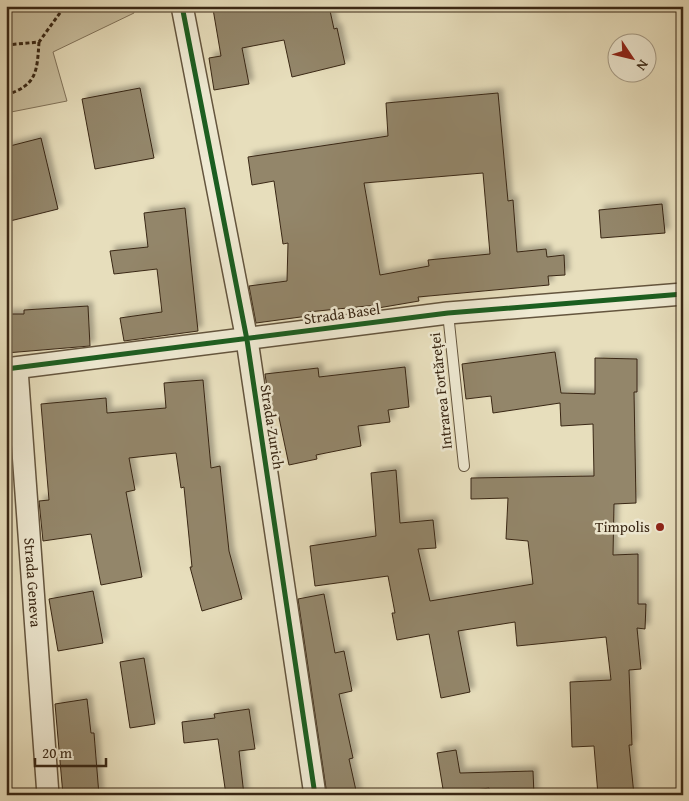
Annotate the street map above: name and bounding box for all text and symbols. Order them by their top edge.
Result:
north arrow [606,32,656,82]
text: N [631,56,654,76]
street label: Strada Basel [302,298,381,329]
street label: Intrarea Fortăreței [424,332,457,451]
street label: Strada Zurich [255,383,290,471]
place label: Timpolis [595,516,650,537]
marker: Timpolis [654,521,666,533]
street label: Strada Geneva [19,537,47,628]
scale bar [35,736,106,768]
text: 20 m [42,742,73,763]

